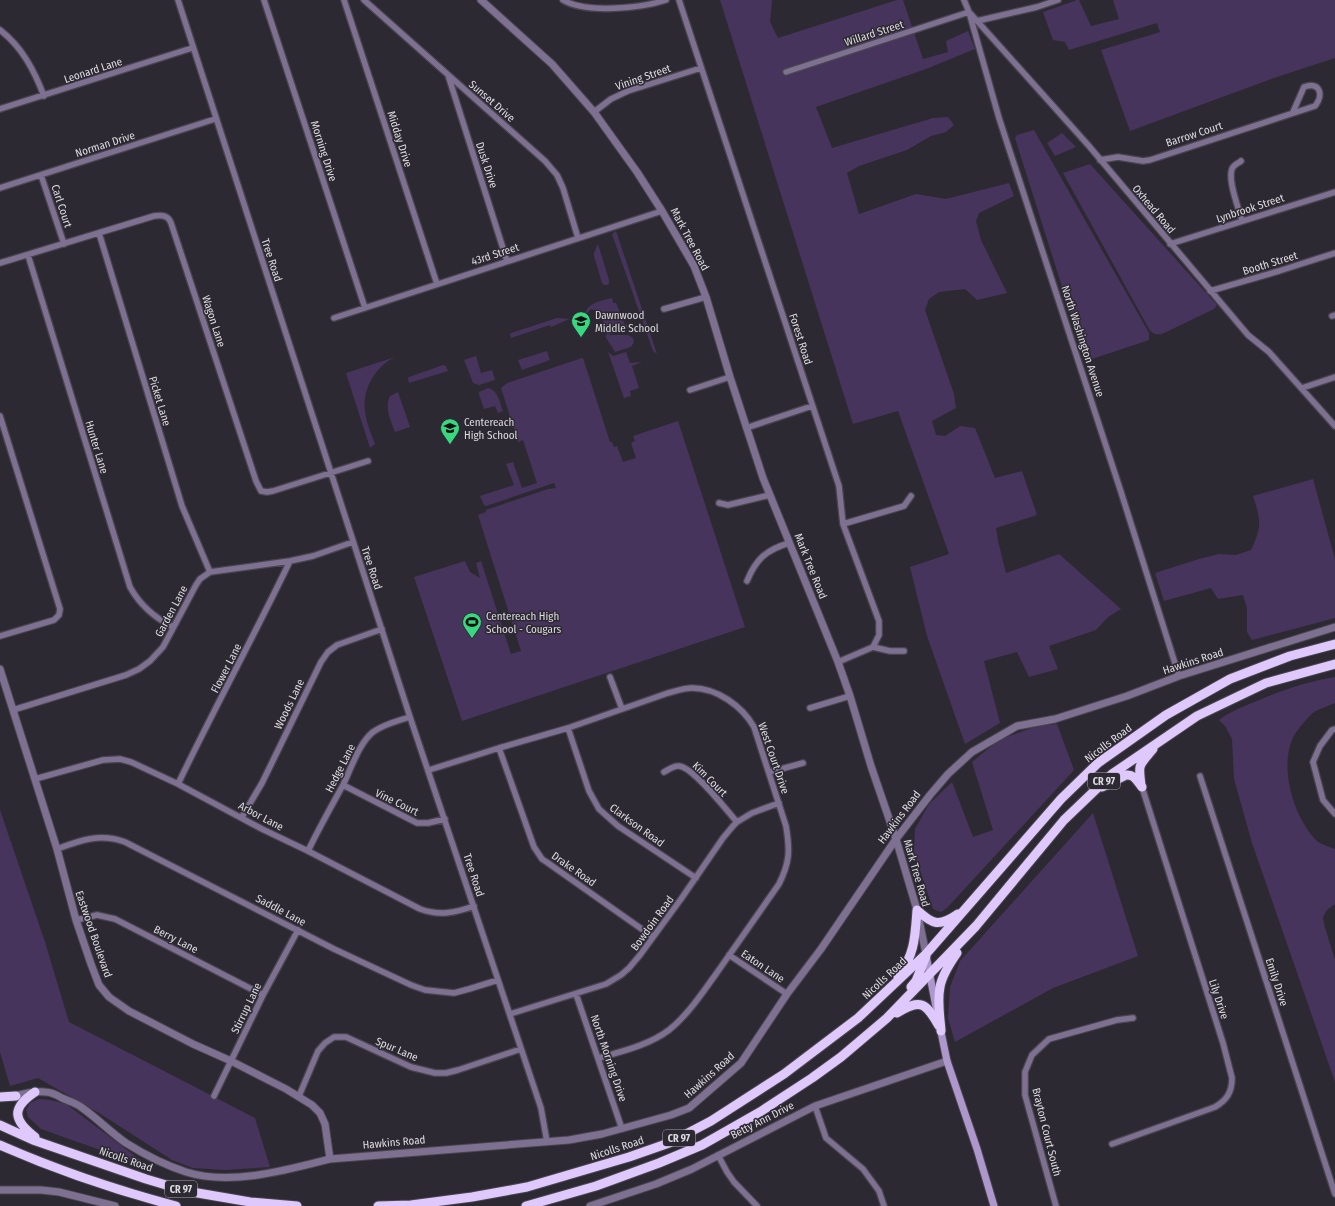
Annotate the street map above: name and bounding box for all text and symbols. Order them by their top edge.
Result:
street label: Willard Street [843,18,906,49]
street label: Leonard Lane [62,55,124,86]
street label: Vining Street [614,62,673,93]
street label: Sunset Drive [466,78,517,125]
street label: Midday Drive [384,109,415,169]
street label: Morning Drive [308,119,339,183]
street label: Barrow Court [1164,119,1224,150]
street label: Norman Drive [74,129,137,160]
street label: Dusk Drive [473,140,500,190]
street label: Oxhead Road [1130,182,1178,236]
street label: Carl Court [48,183,75,230]
street label: Lynbrook Street [1215,191,1286,226]
street label: Mark Tree Road [668,206,712,273]
street label: Tree Road [258,237,285,283]
street label: 43rd Street [470,241,521,268]
street label: Booth Street [1241,249,1299,278]
street label: North Washington Avenue [1058,284,1107,399]
street label: Wagon Lane [199,294,228,349]
place label: Dawnwood Middle School [595,309,659,335]
school or university icon: Dawnwood Middle School [570,310,592,338]
street label: Forest Road [786,312,815,366]
street label: Picket Lane [146,375,173,428]
place label: Centereach High School [464,416,518,442]
school or university icon: Centereach High School [439,417,461,445]
street label: Hunter Lane [82,419,111,475]
street label: Mark Tree Road [792,532,830,601]
street label: Tree Road [358,545,385,591]
street label: Garden Lane [152,583,190,639]
place label: Centereach High School - Cougars [486,610,562,636]
sports icon: Centereach High School - Cougars [461,611,483,639]
street label: Flower Lane [208,641,244,695]
street label: Hawkins Road [1161,646,1225,677]
street label: Woods Lane [272,677,307,731]
street label: West Court Drive [755,721,792,796]
street label: Nicolls Road [1082,721,1134,765]
street label: Hedge Lane [323,742,358,795]
street label: Kim Court [689,759,730,800]
road number: CR 97 [1088,773,1120,789]
street label: Vine Court [373,786,421,819]
street label: Hawkins Road [875,788,924,846]
street label: Arbor Lane [236,799,285,834]
street label: Clarkson Road [607,801,667,850]
street label: Mark Tree Road [901,838,932,908]
street label: Drake Road [549,849,598,889]
street label: Tree Road [460,852,487,898]
street label: Eastwood Boulevard [73,889,115,979]
street label: Saddle Lane [253,892,308,929]
street label: Bowdoin Road [628,893,677,953]
street label: Berry Lane [151,923,200,956]
street label: Eaton Lane [739,947,787,986]
street label: Nicolls Road [860,955,909,1002]
street label: Emily Drive [1263,956,1290,1008]
street label: Lily Drive [1206,978,1231,1021]
street label: Stirrup Lane [229,981,264,1036]
street label: North Morning Drive [588,1013,630,1103]
street label: Spur Lane [374,1035,420,1064]
street label: Hawkins Road [682,1049,737,1101]
street label: Brayton Court South [1029,1087,1064,1178]
street label: Betty Ann Drive [728,1099,796,1142]
road number: CR 97 [663,1130,695,1146]
street label: Hawkins Road [362,1133,426,1152]
street label: Nicolls Road [589,1134,646,1163]
street label: Nicolls Road [97,1144,154,1175]
road number: CR 97 [165,1181,197,1197]

